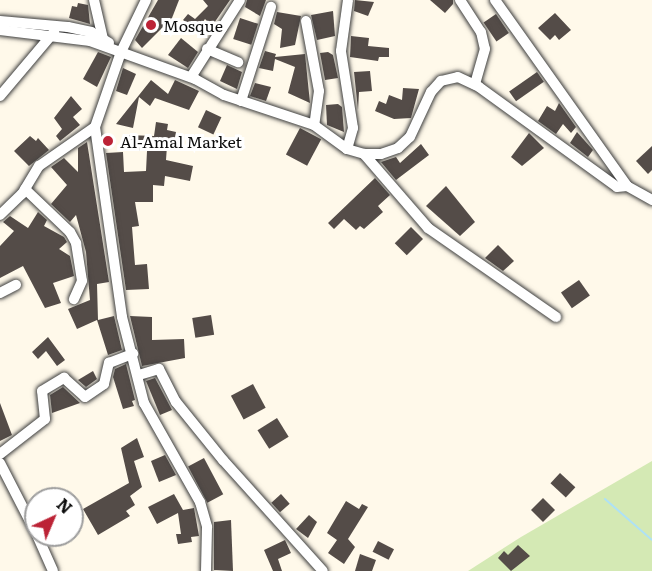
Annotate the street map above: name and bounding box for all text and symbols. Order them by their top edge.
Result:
place label: Mosque [163,15,223,35]
marker: Mosque [144,18,158,32]
place label: Al-Amal Market [120,131,242,151]
marker: Al-Amal Market [101,134,115,148]
north arrow [24,487,84,547]
text: N [52,492,78,519]

